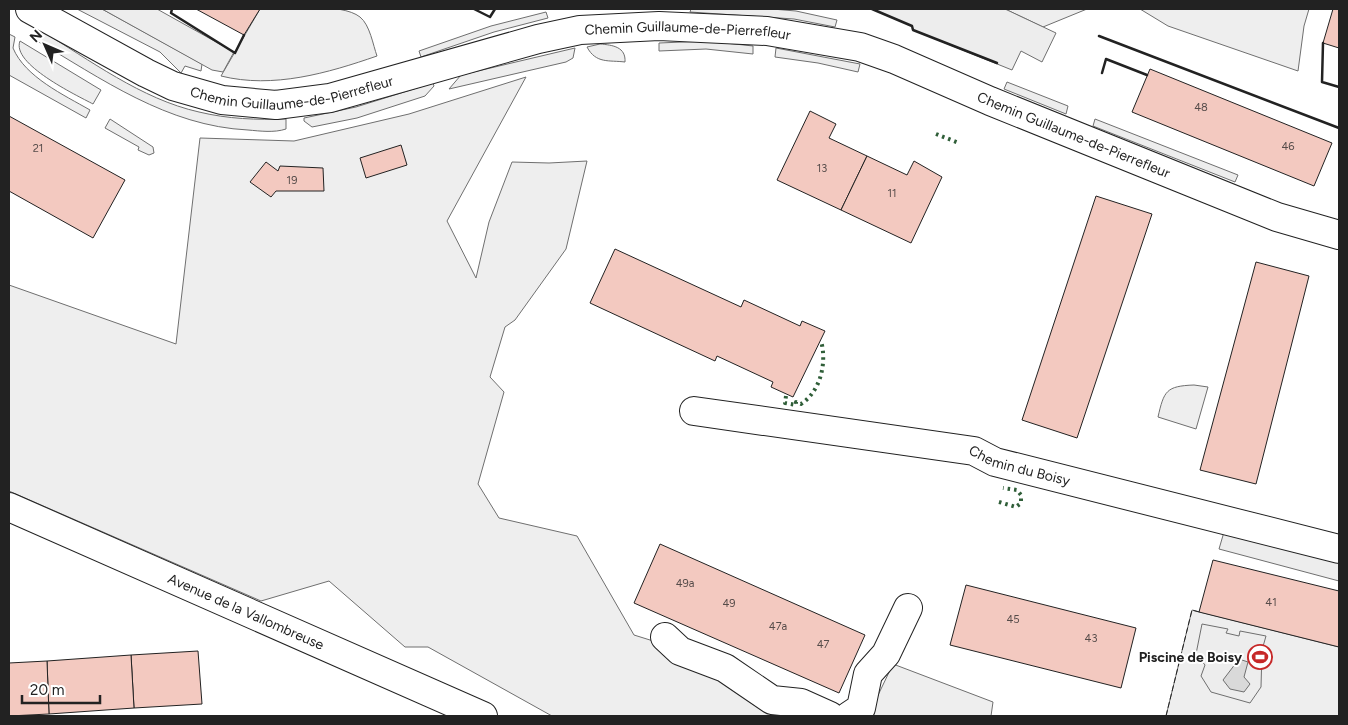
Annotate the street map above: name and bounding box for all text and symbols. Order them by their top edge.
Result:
street label: Chemin Guillaume-de-Pierrefleur [584,17,792,43]
north arrow [20,20,70,70]
text: N [26,26,46,46]
street label: Chemin Guillaume-de-Pierrefleur [188,72,395,113]
street label: Chemin Guillaume-de-Pierrefleur [975,88,1173,182]
house number: 48 [1194,101,1208,114]
house number: 46 [1281,140,1295,153]
house number: 21 [33,142,43,155]
house number: 13 [817,162,827,175]
house number: 19 [287,174,297,187]
house number: 11 [887,187,897,200]
street label: Chemin du Boisy [966,441,1072,489]
street label: Avenue de la Vallombreuse [165,570,327,654]
house number: 49a [676,577,694,590]
house number: 41 [1265,596,1277,609]
house number: 49 [722,597,736,610]
house number: 45 [1006,613,1020,626]
house number: 47a [769,620,787,633]
house number: 43 [1085,632,1097,645]
house number: 47 [817,638,829,651]
sports icon: Piscine de Boisy [1247,644,1273,670]
place label: Piscine de Boisy [1139,649,1243,666]
scale bar [22,672,100,704]
text: 20 m [30,681,64,699]

